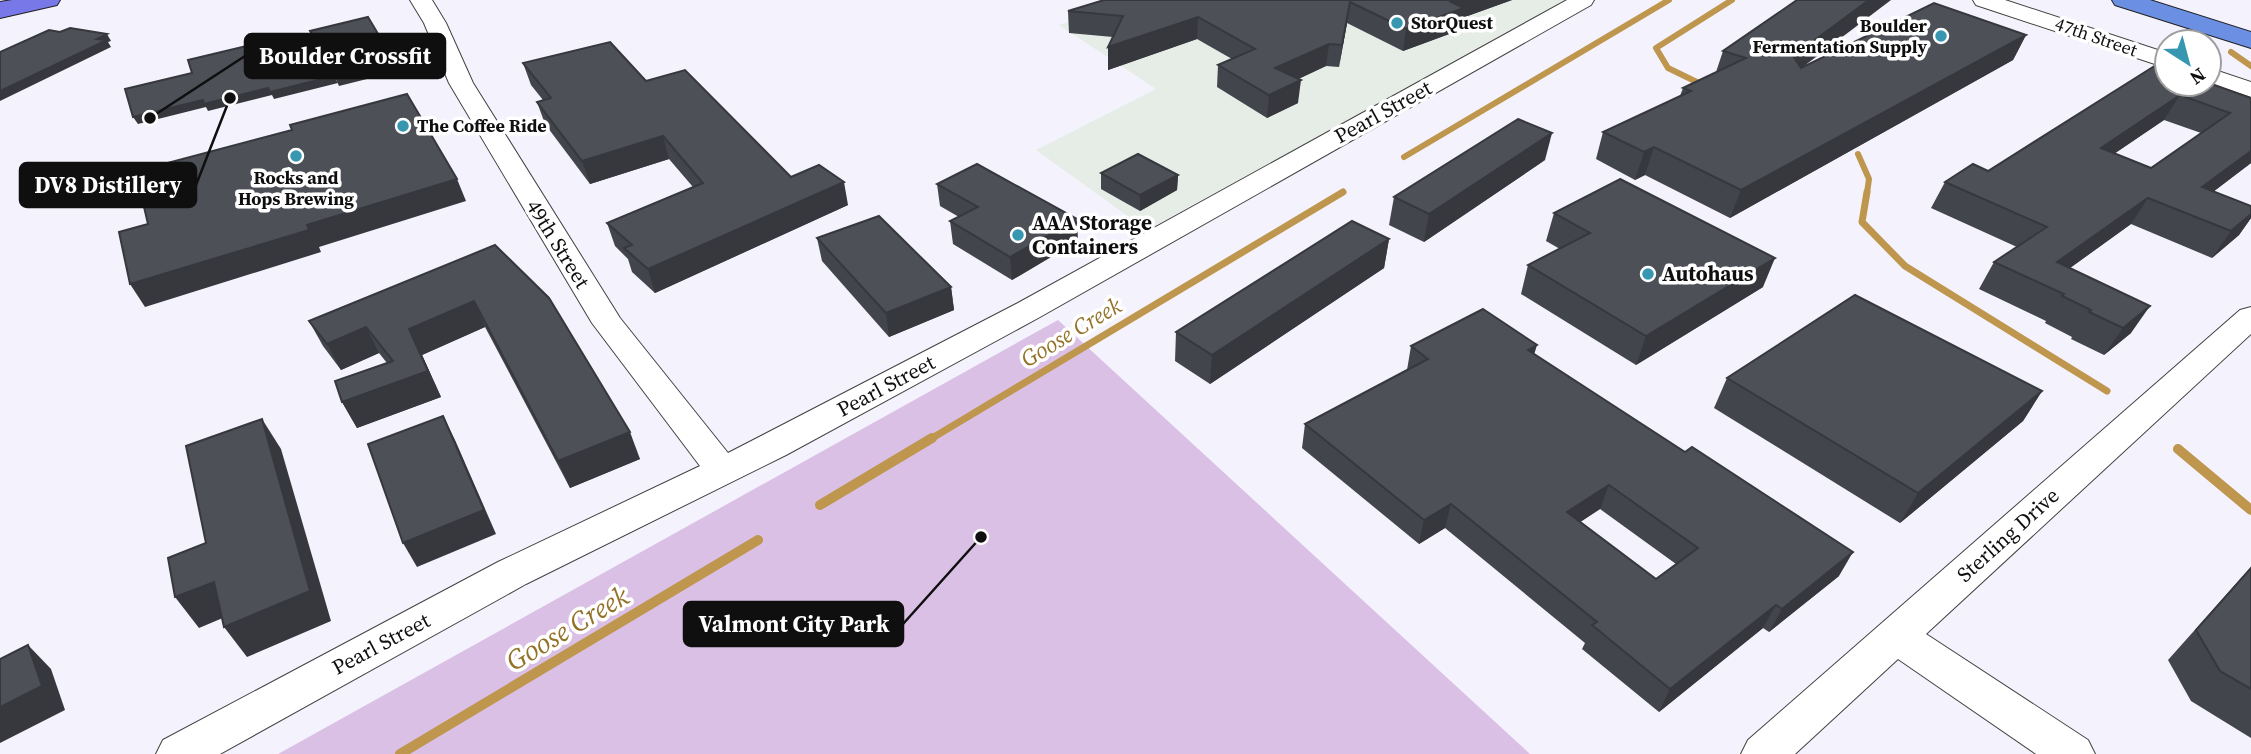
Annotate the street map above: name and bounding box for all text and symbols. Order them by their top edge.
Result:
place label: StorQuest [1411,10,1494,35]
street label: 47th Street [2052,11,2141,62]
place label: Boulder Fermentation Supply [1752,13,1928,59]
marker: StorQuest [1389,15,1405,31]
marker: Boulder Fermentation Supply [1933,28,1949,44]
north arrow [2153,28,2223,98]
callout: Boulder Crossfit [245,34,445,78]
text: Boulder Crossfit [259,40,432,72]
text: N [2185,62,2211,91]
street label: Pearl Street [1329,73,1437,150]
place label: The Coffee Ride [417,113,547,138]
marker: The Coffee Ride [395,118,411,134]
marker: Rocks and Hops Brewing [288,148,304,164]
callout: DV8 Distillery [20,163,196,207]
place label: Rocks and Hops Brewing [238,165,354,211]
text: DV8 Distillery [34,169,182,201]
street label: 49th Street [520,194,597,294]
place label: AAA Storage Containers [1032,208,1152,261]
marker: AAA Storage Containers [1010,227,1026,243]
place label: Autohaus [1662,259,1754,288]
marker: Autohaus [1640,266,1656,282]
water label: Goose Creek [1015,289,1127,375]
street label: Pearl Street [832,348,940,424]
street label: Sterling Drive [1950,481,2065,588]
water label: Goose Creek [499,576,636,679]
callout: Valmont City Park [684,602,903,646]
street label: Pearl Street [327,606,435,682]
text: Valmont City Park [699,608,890,640]

